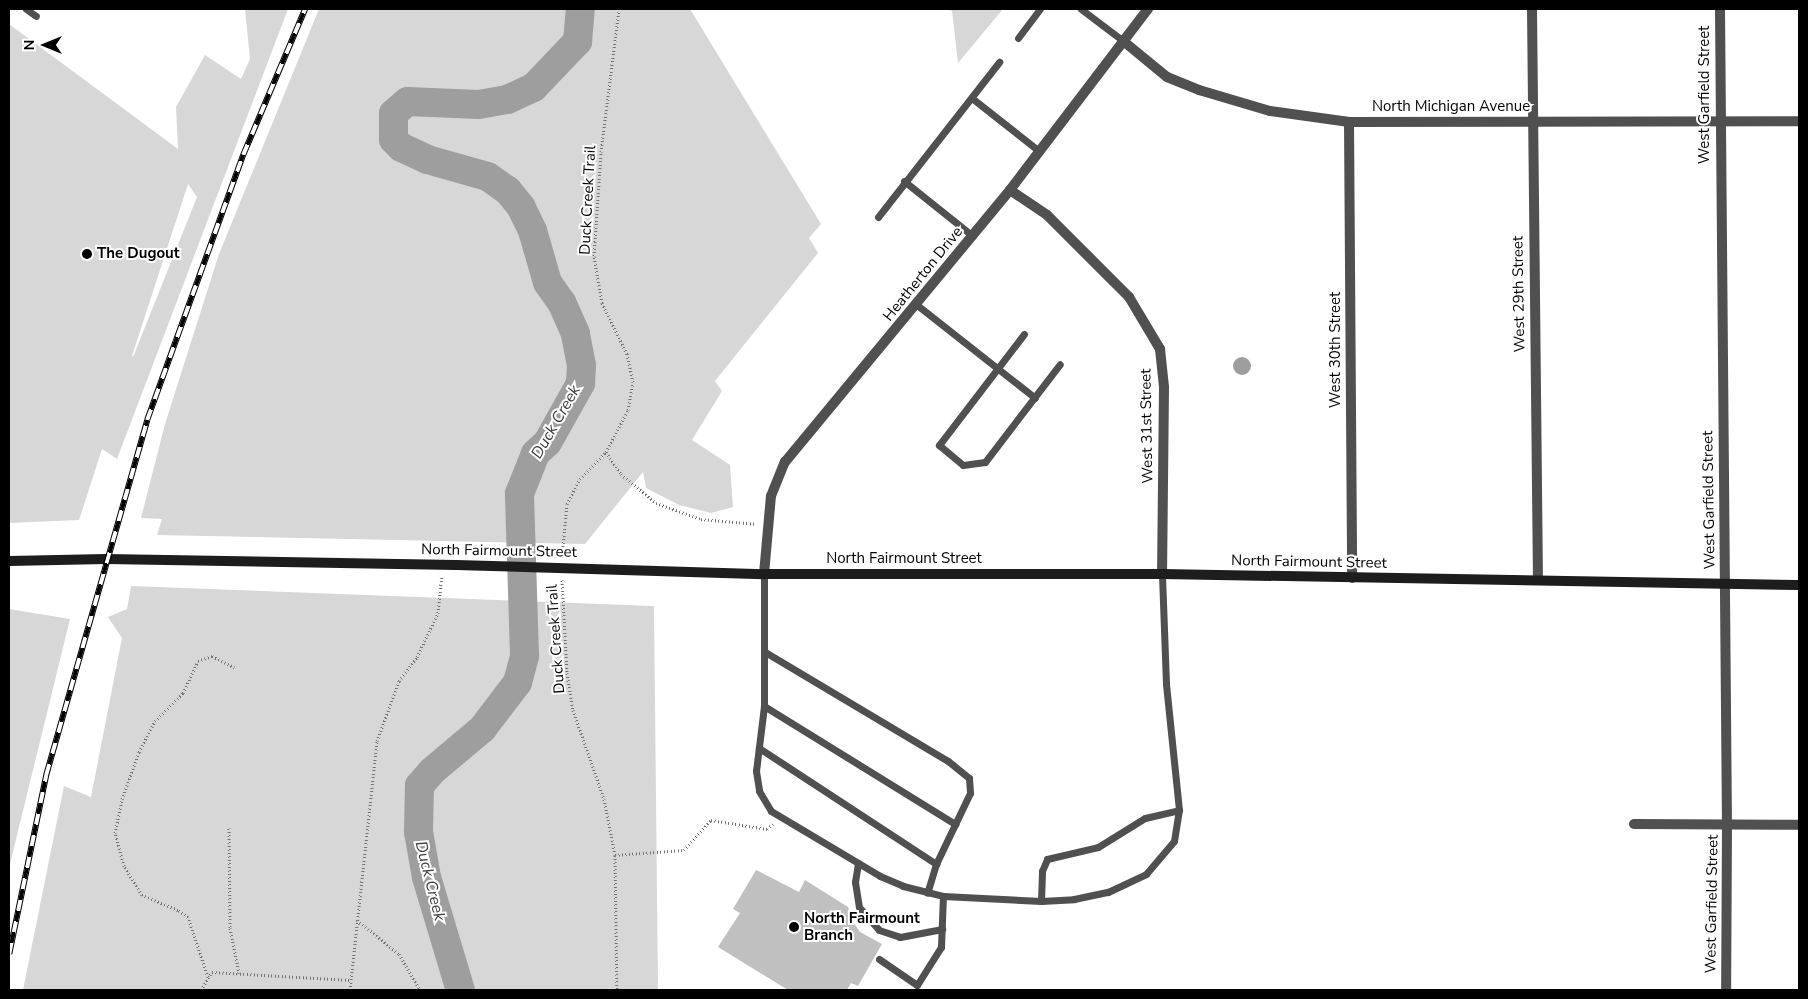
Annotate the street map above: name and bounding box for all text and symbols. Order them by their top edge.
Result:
north arrow [20,20,70,70]
street label: West Garfield Street [1696,26,1714,164]
text: N [20,40,39,50]
street label: North Michigan Avenue [1372,98,1530,116]
street label: Duck Creek Trail [576,145,600,255]
street label: Heatherton Drive [879,223,967,325]
street label: West 29th Street [1509,236,1529,352]
place label: The Dugout [97,245,180,263]
marker: The Dugout [81,248,93,260]
street label: West 30th Street [1327,292,1345,408]
street label: West 31st Street [1137,368,1157,484]
water label: Duck Creek [527,382,585,462]
street label: West Garfield Street [1699,430,1719,570]
street label: North Fairmount Street [421,541,577,561]
street label: North Fairmount Street [826,550,982,568]
street label: North Fairmount Street [1231,552,1387,572]
street label: Duck Creek Trail [543,584,569,694]
street label: West Garfield Street [1702,834,1722,974]
water label: Duck Creek [411,839,449,923]
place label: North Fairmount Branch [804,909,920,944]
marker: North Fairmount Branch [788,921,800,933]

